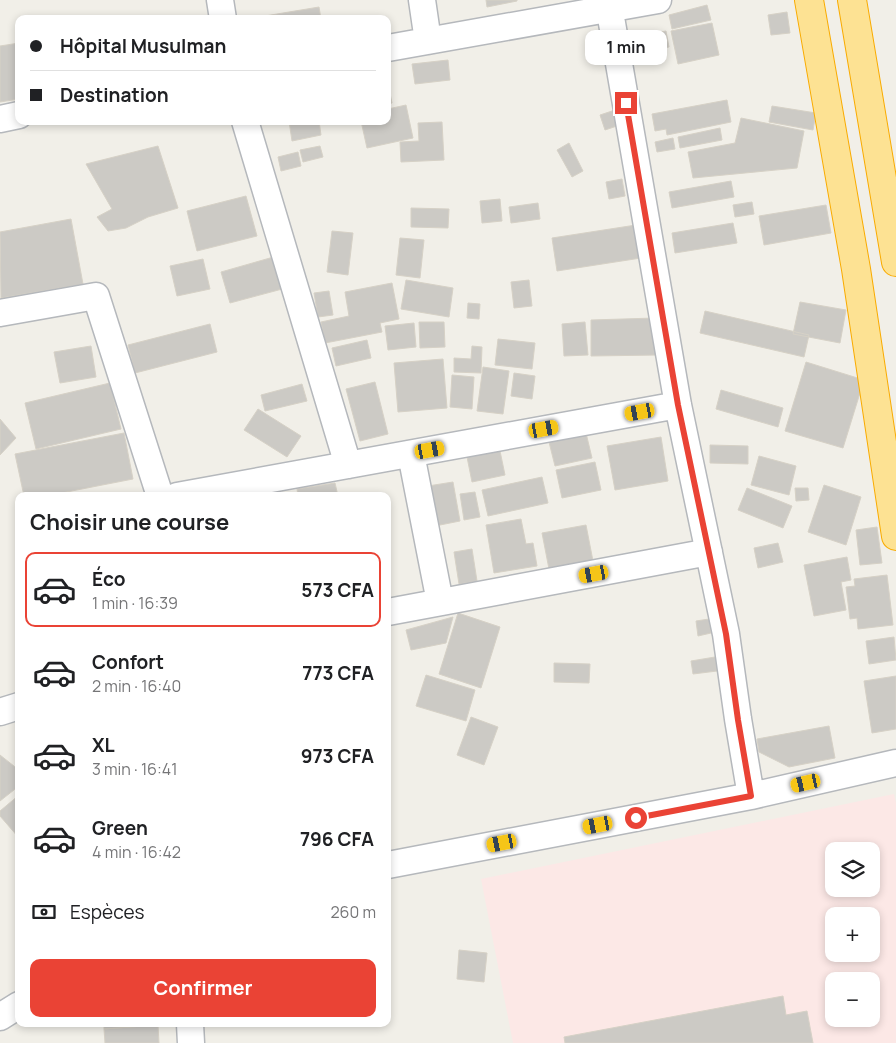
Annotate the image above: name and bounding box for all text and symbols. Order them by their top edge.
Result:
callout: 1 min [585,31,667,66]
text: Hôpital Musulman [60,33,226,59]
text: 1 min [606,36,646,58]
text: Destination [60,82,169,108]
route end [615,92,637,114]
car [623,402,656,422]
car [527,419,560,439]
car [413,440,446,460]
text: Choisir une course [30,507,229,537]
car [577,564,610,584]
text: Éco [92,566,126,592]
icon: car [32,567,77,612]
text: 573 CFA [301,577,374,603]
text: 1 min · 16:39 [92,592,178,614]
text: Confort [92,649,164,675]
icon: car [32,650,77,695]
text: 773 CFA [302,660,374,686]
text: 2 min · 16:40 [92,675,181,697]
text: XL [92,732,115,758]
icon: car [32,733,77,778]
text: 973 CFA [301,743,374,769]
text: 3 min · 16:41 [92,758,178,780]
car [789,772,822,794]
route start [625,807,647,829]
text: Green [92,815,148,841]
car [581,815,614,835]
icon: car [32,816,77,861]
text: 796 CFA [300,826,374,852]
car [485,833,518,853]
text: 4 min · 16:42 [92,841,181,863]
map controls [825,842,880,1027]
button: layers [825,842,880,897]
icon: cash [30,898,58,926]
text: Espèces [70,899,144,925]
text: 260 m [330,901,376,923]
button: + [825,907,880,962]
button: Confirmer [30,959,376,1017]
button: − [825,972,880,1027]

